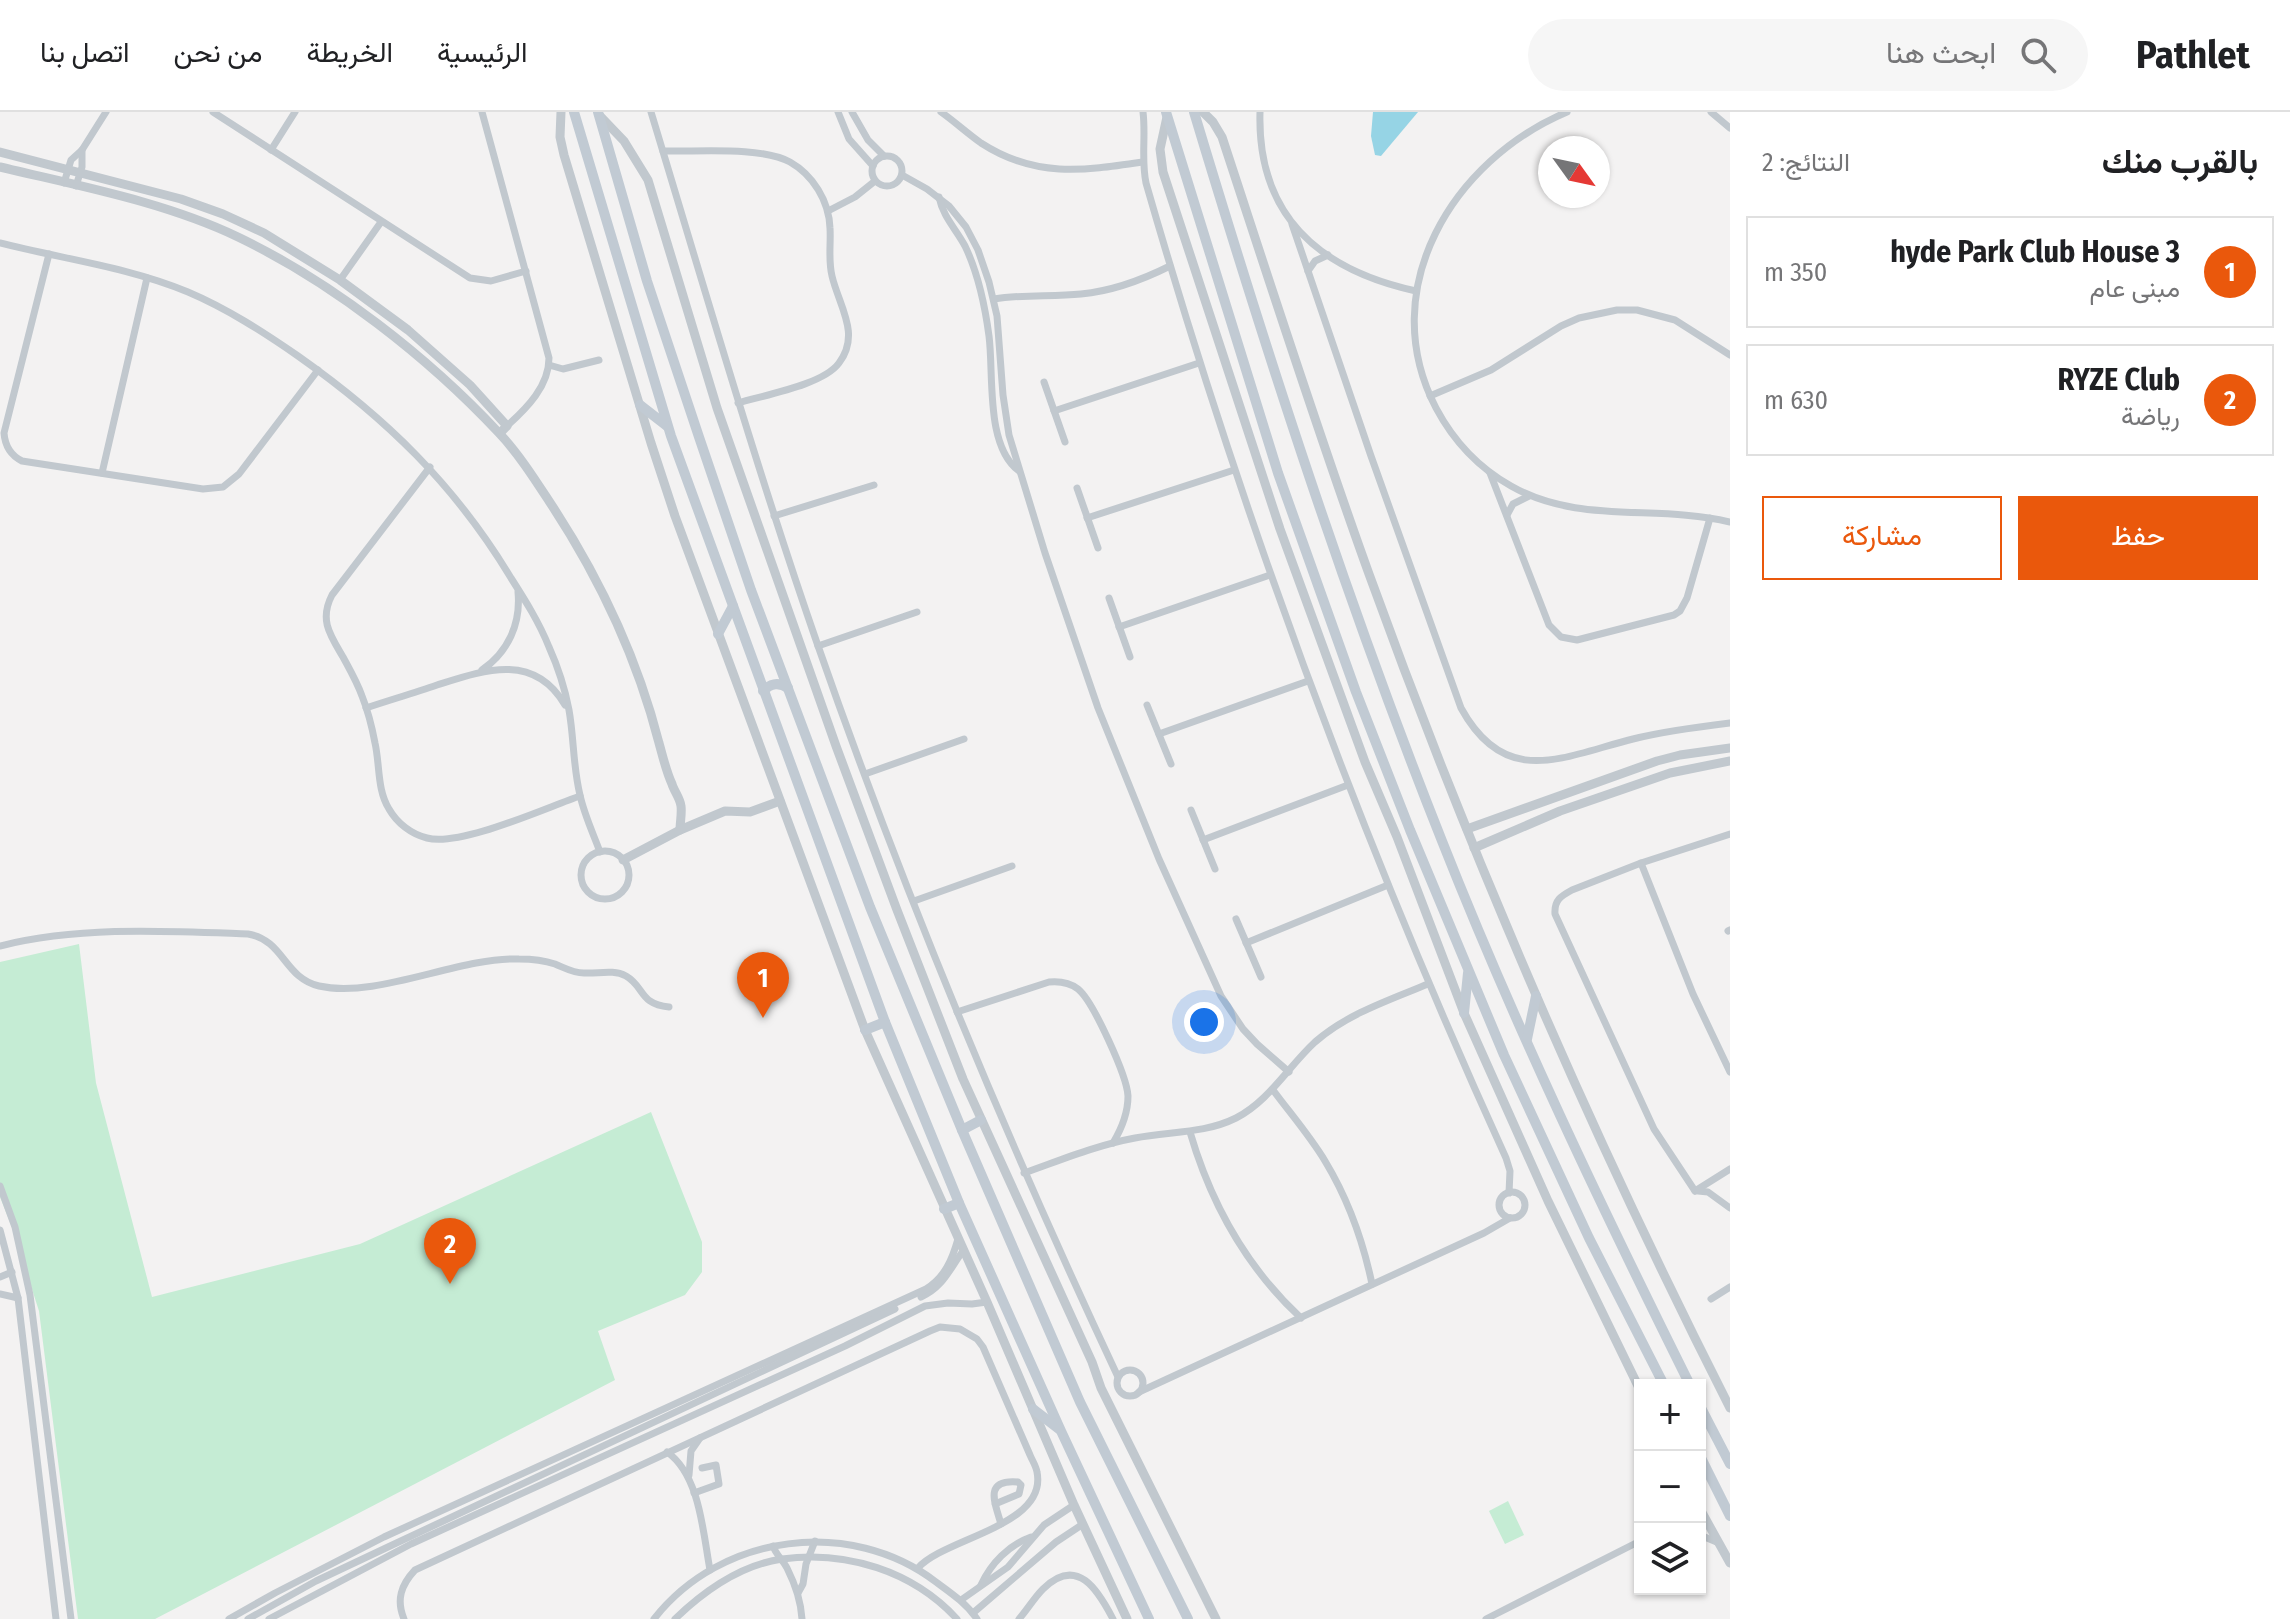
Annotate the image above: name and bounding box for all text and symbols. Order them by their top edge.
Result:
search box [1528,19,2088,91]
text: Pathlet [2136,32,2250,78]
icon: search [2016,33,2060,77]
text: ابحث هنا [1886,35,1996,71]
text: اتصل بنا [40,36,130,69]
text: من نحن [174,36,262,69]
text: الخريطة [306,36,393,69]
text: الرئيسية [437,36,528,69]
north arrow [1538,136,1610,208]
text: بالقرب منك [2102,141,2258,182]
text: النتائج: 2 [1762,147,1850,178]
text: hyde Park Club House 3 [1890,234,2180,270]
text: 350 m [1764,257,1827,288]
text: 1 [2225,257,2236,288]
text: مبنى عام [2090,273,2180,304]
text: RYZE Club [2058,362,2180,398]
text: 630 m [1764,385,1828,416]
text: 2 [2224,385,2236,416]
text: رياضة [2121,401,2180,432]
button: مشاركة [1762,496,2002,580]
button: حفظ [2018,496,2258,580]
pin: 1 [737,952,789,1018]
your location [1184,1002,1224,1042]
pin: 2 [424,1218,476,1284]
map controls [1634,1379,1706,1595]
button: + [1634,1379,1706,1451]
button: − [1634,1451,1706,1523]
button: layers [1634,1523,1706,1595]

